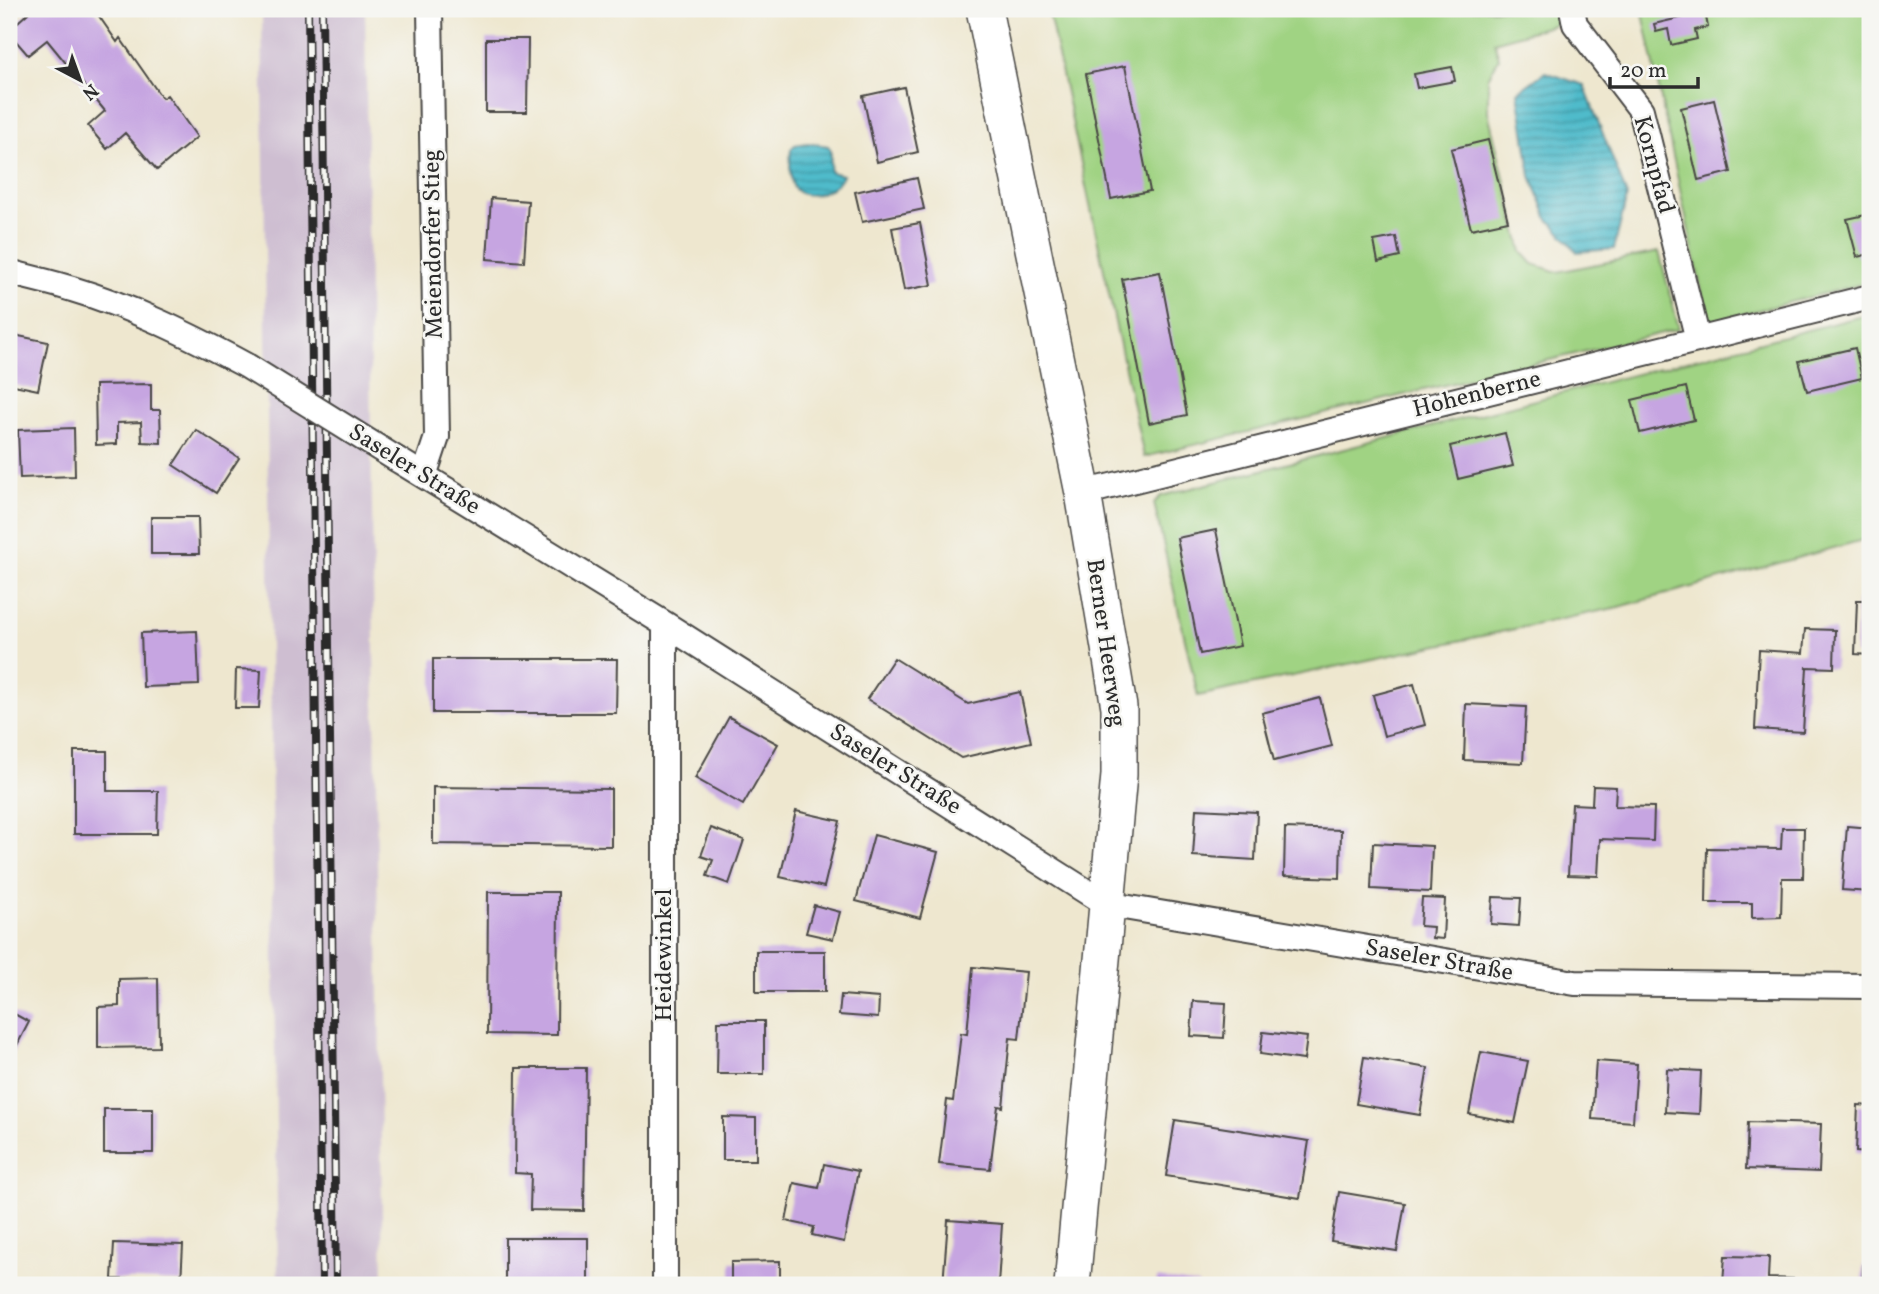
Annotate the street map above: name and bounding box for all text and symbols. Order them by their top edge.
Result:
north arrow [46,46,116,116]
scale bar [1610,46,1697,90]
text: 20 m [1620,57,1666,86]
text: N [76,77,104,106]
street label: Kornpfad [1624,112,1682,218]
street label: Meiendorfer Stieg [415,149,453,339]
street label: Hohenberne [1409,363,1545,427]
street label: Saseler Straße [342,416,486,524]
street label: Berner Heerweg [1076,557,1134,729]
street label: Saseler Straße [823,716,967,824]
street label: Heidewinkel [648,889,682,1021]
street label: Saseler Straße [1362,931,1516,991]

